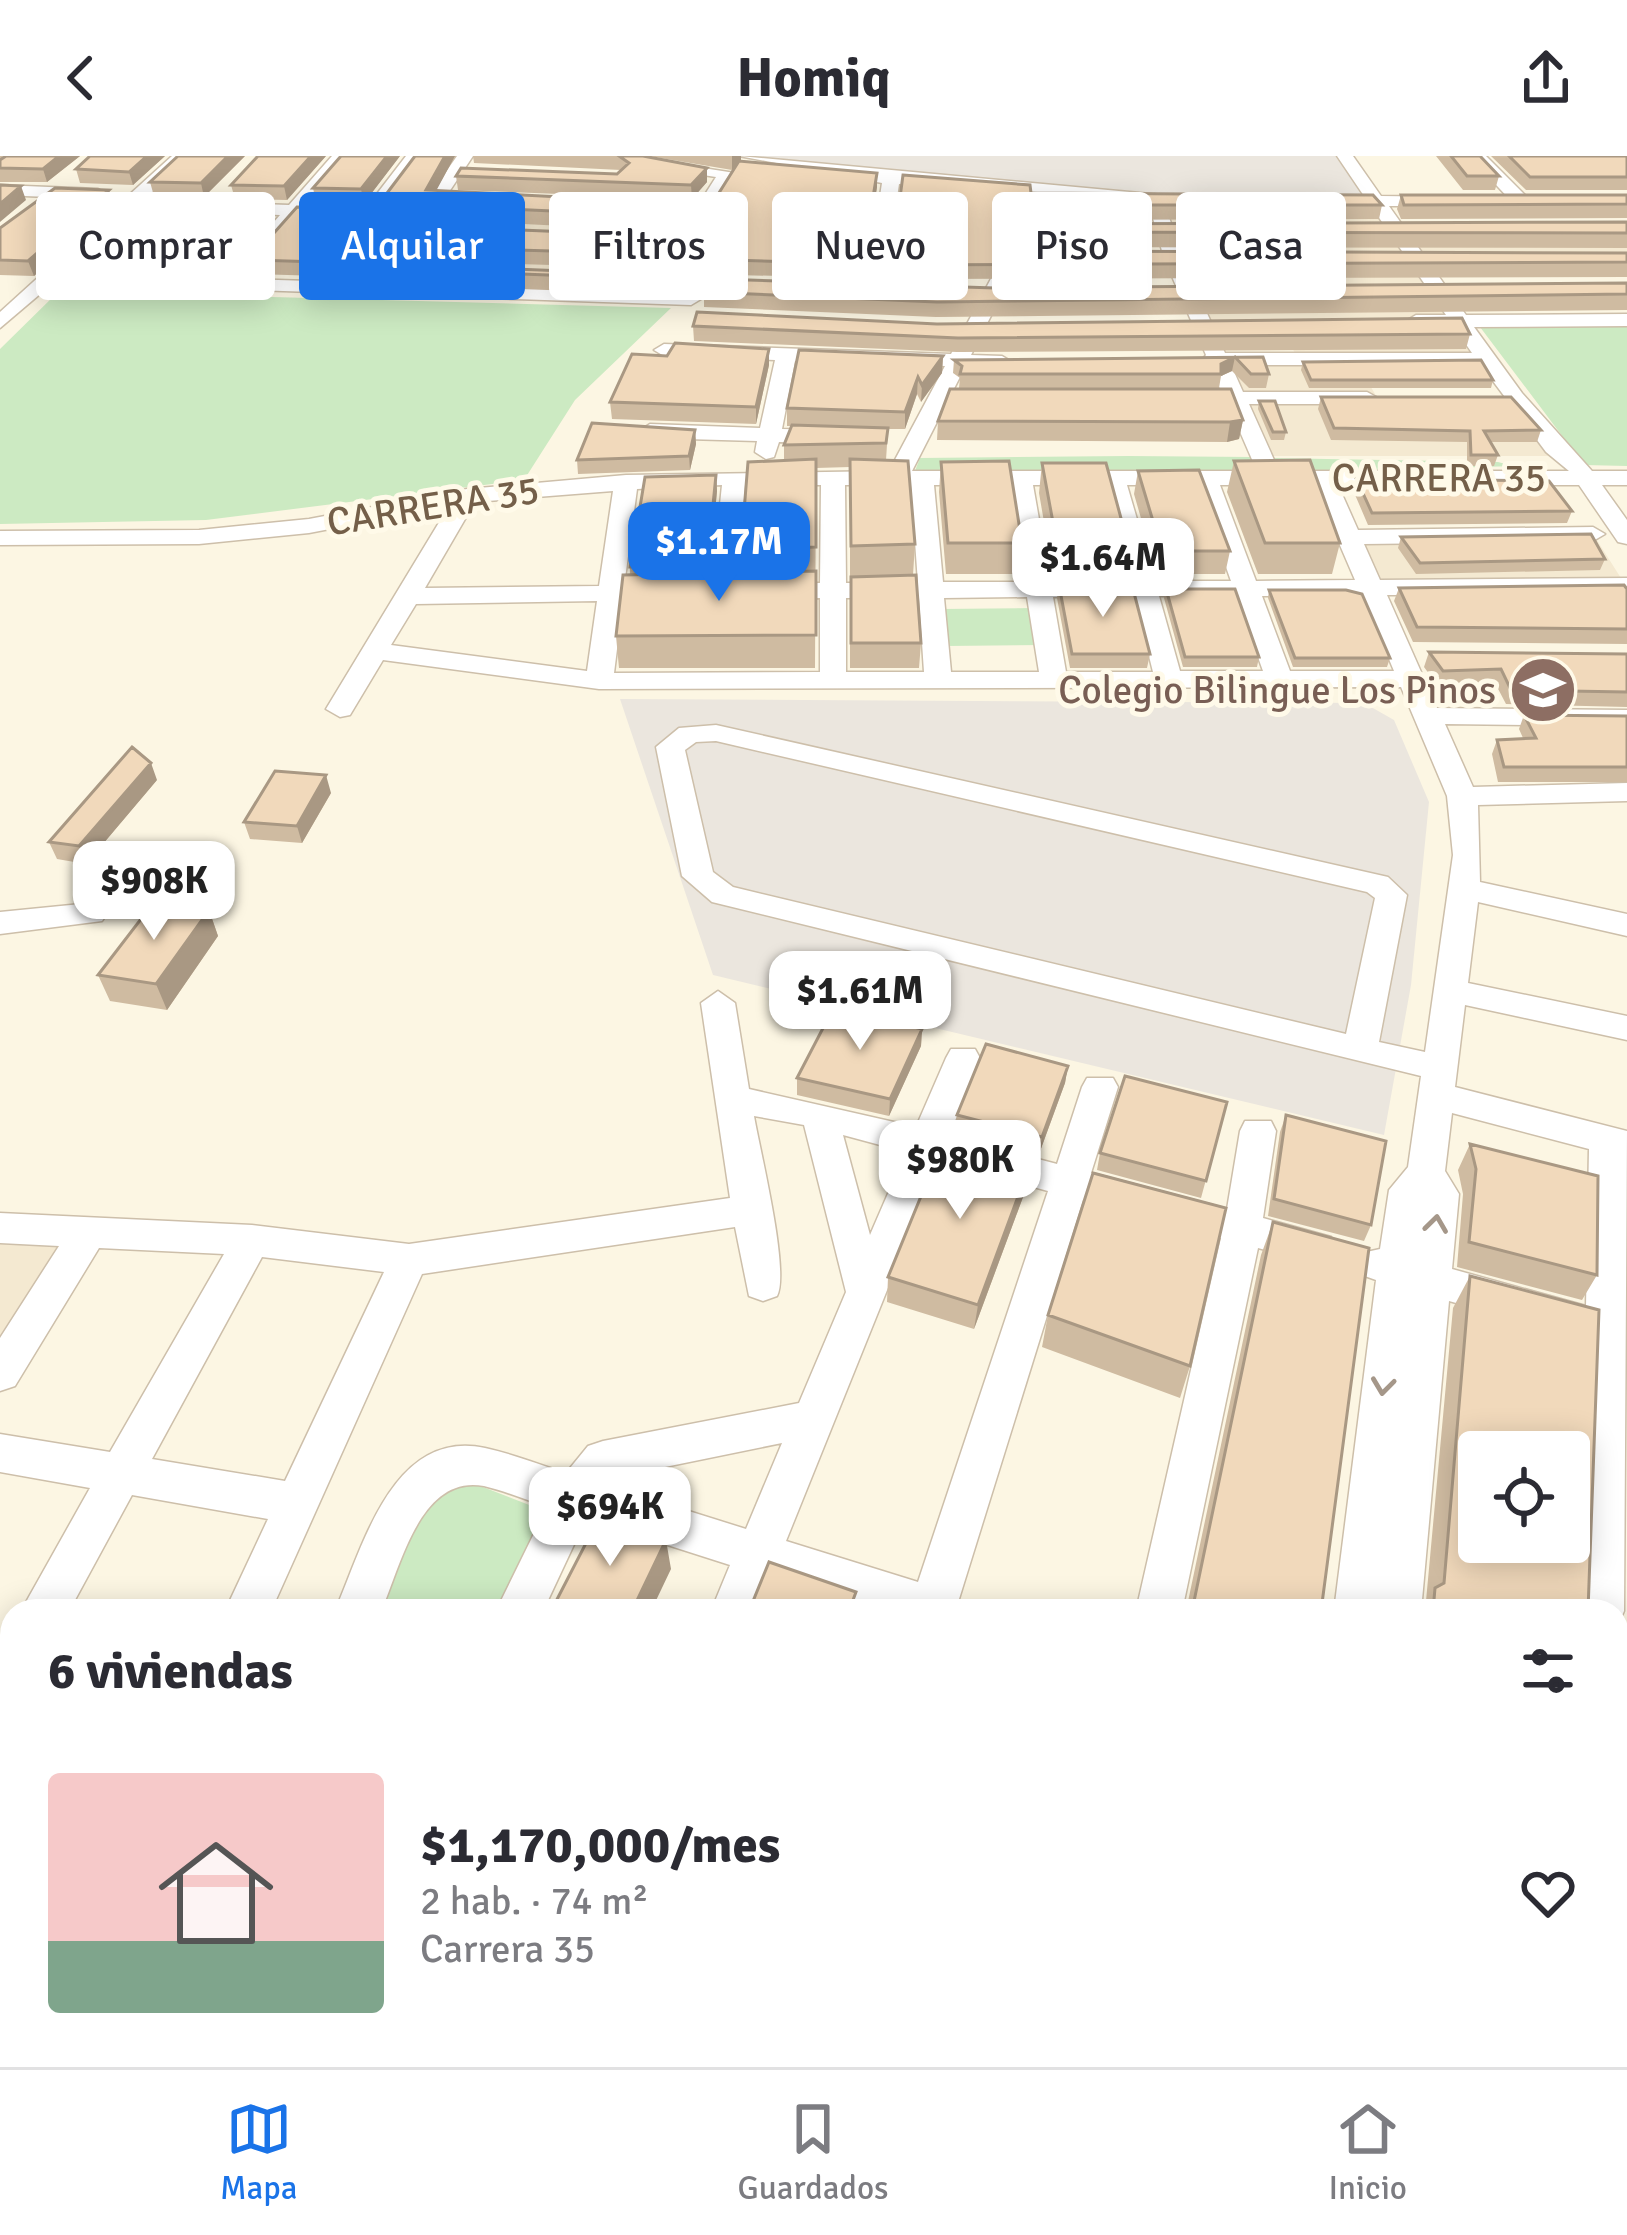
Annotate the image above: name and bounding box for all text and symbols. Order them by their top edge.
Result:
icon: back [48,45,114,111]
text: Homiq [736,45,891,112]
icon: share [1513,45,1579,111]
chip: Comprar [36,192,275,300]
chip: Alquilar [299,192,525,300]
chip: Filtros [549,192,748,300]
chip: Nuevo [772,192,968,300]
chip: Piso [992,192,1152,300]
chip: Casa [1176,192,1346,300]
street label: CARRERA 35 [1332,454,1546,502]
street label: CARRERA 35 [323,466,543,546]
pin: $1.17M [621,502,817,604]
text: $1.17M [655,517,783,565]
pin: $1.64M [1005,518,1201,620]
text: $1.64M [1039,533,1167,581]
school or university icon: Colegio Bilingue Los Pinos [1508,655,1578,725]
place label: Colegio Bilingue Los Pinos [1058,666,1496,714]
pin: $908K [70,841,238,943]
text: $908K [100,856,208,904]
pin: $1.61M [762,951,958,1053]
text: $1.61M [796,966,924,1014]
pin: $980K [876,1120,1044,1222]
text: $980K [906,1135,1014,1183]
one-way arrow [1422,1214,1448,1233]
one-way arrow [1371,1376,1397,1396]
map controls [1458,1431,1590,1563]
button: locate [1458,1431,1590,1563]
pin: $694K [526,1467,694,1569]
text: $694K [556,1482,664,1530]
icon: filters [1515,1638,1581,1704]
text: 6 viviendas [48,1640,293,1703]
text: $1,170,000/mes [420,1814,780,1877]
icon: home [144,1821,288,1965]
icon: heart [1515,1860,1581,1926]
text: 2 hab. · 74 m² [420,1877,649,1925]
text: Carrera 35 [420,1925,595,1973]
tab: Mapa [220,2096,298,2209]
tab: Guardados [737,2096,889,2209]
tab: Inicio [1328,2096,1407,2209]

